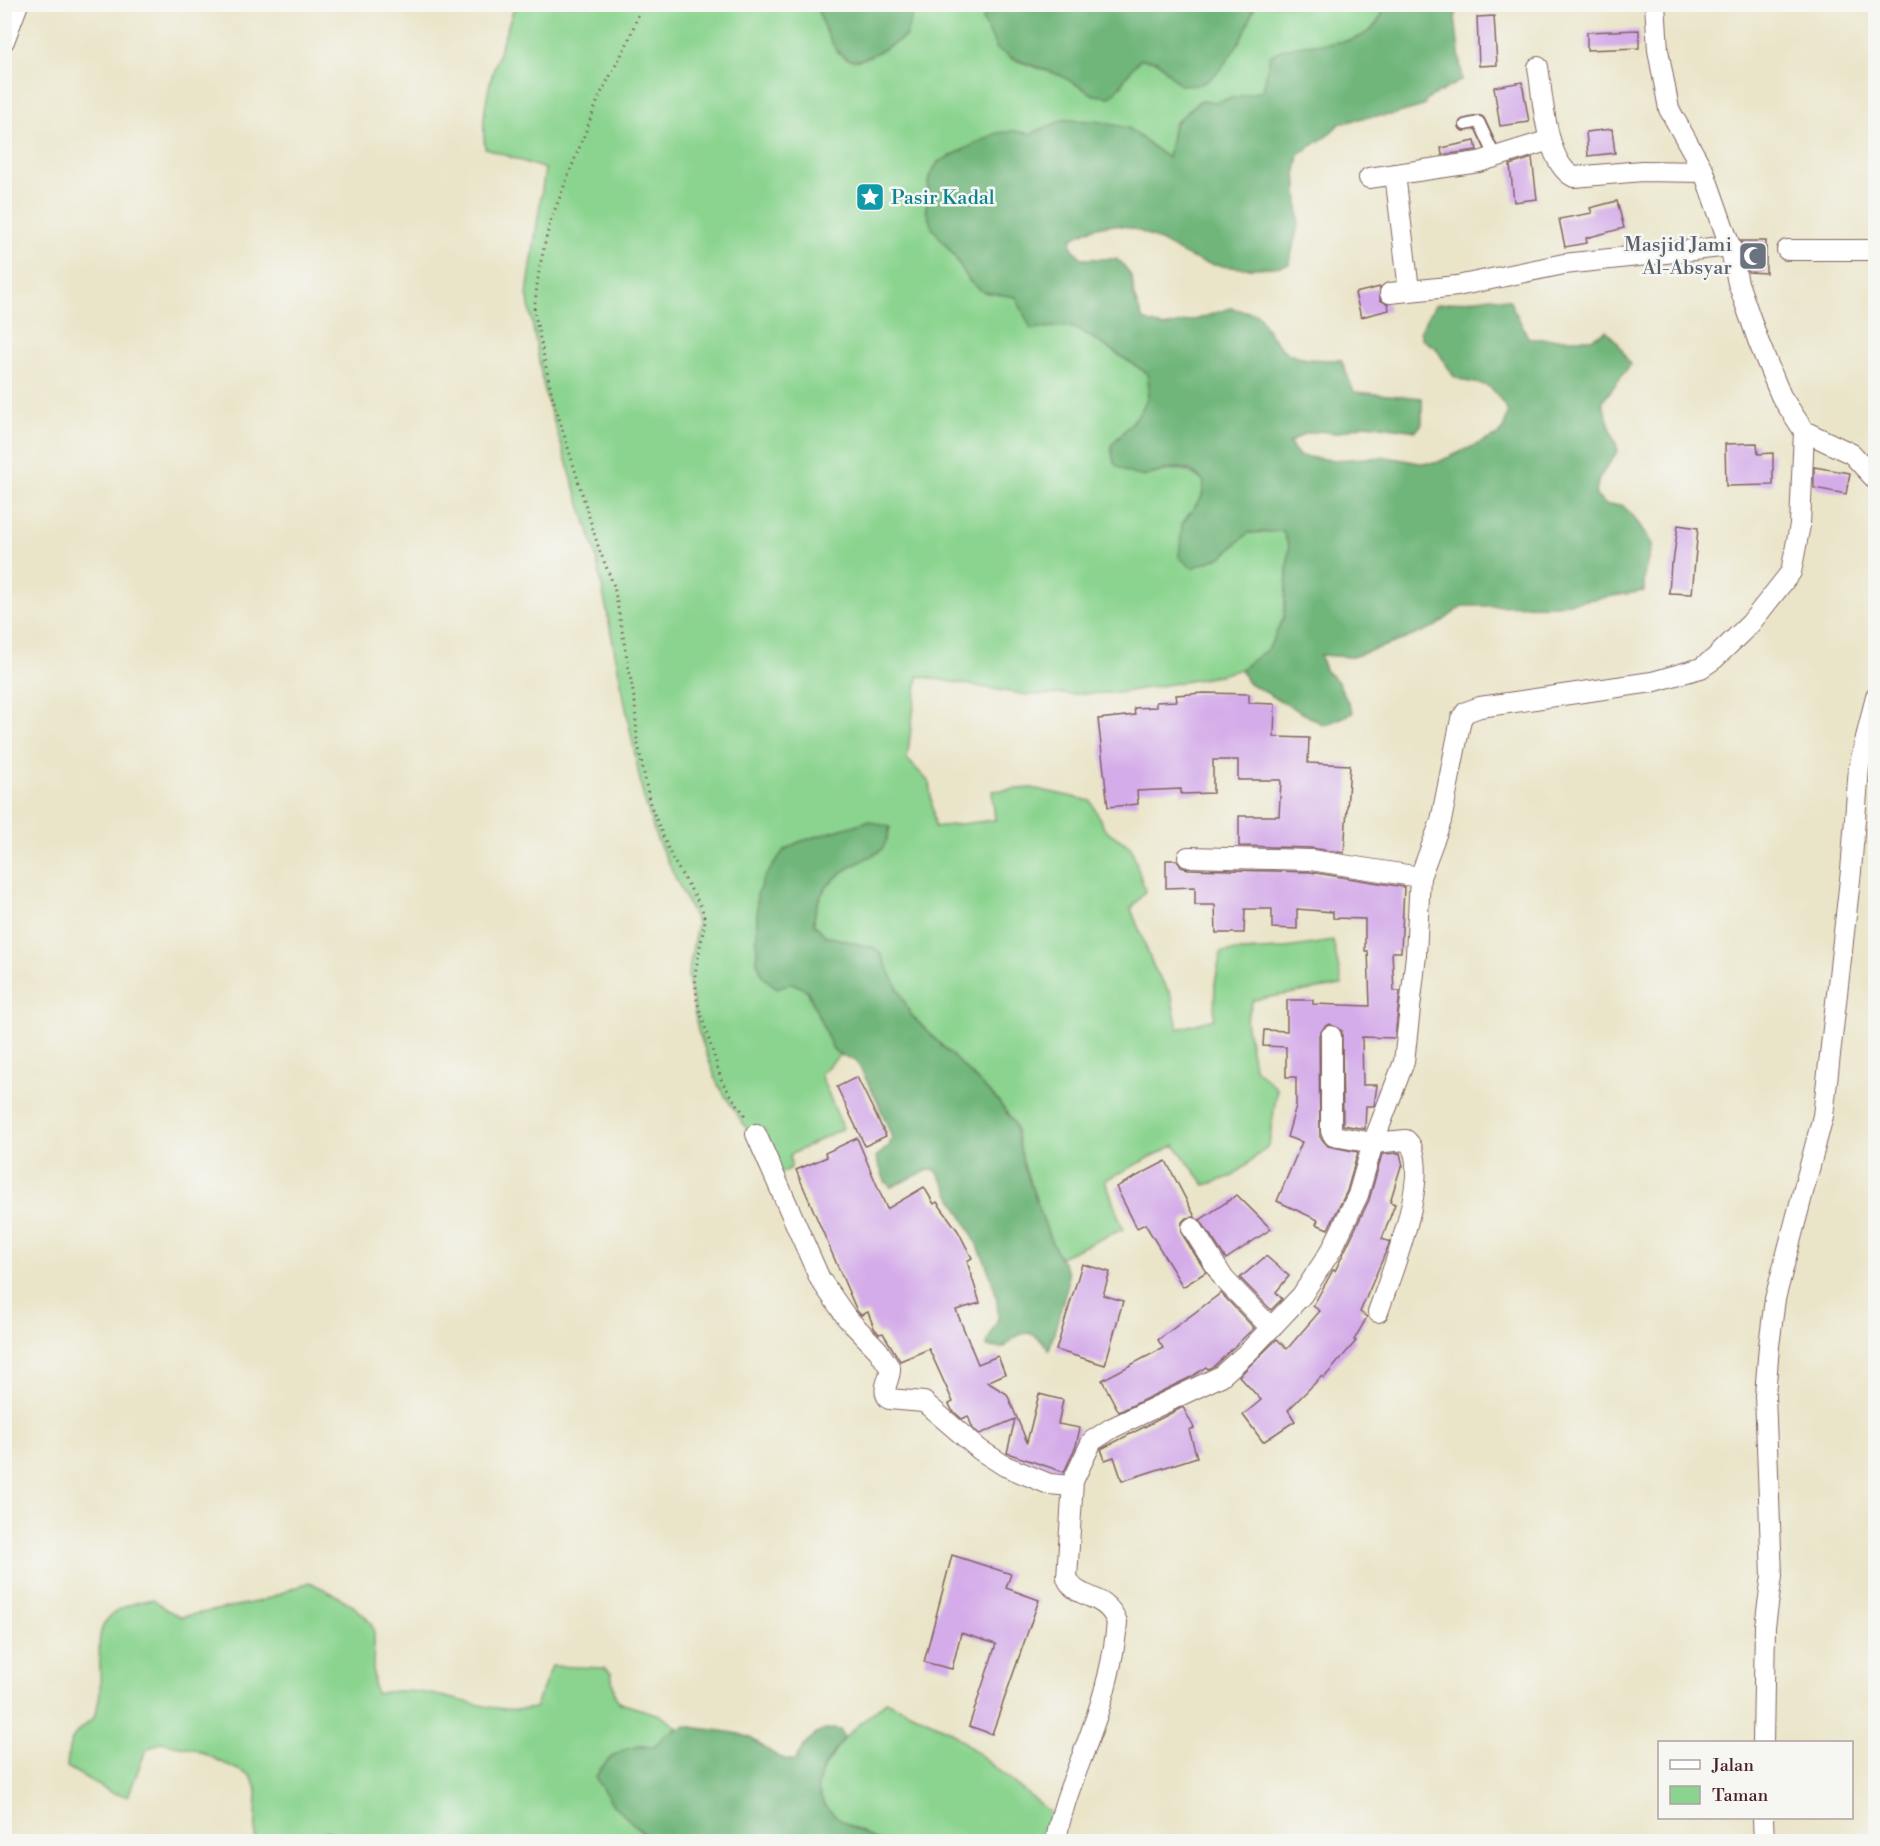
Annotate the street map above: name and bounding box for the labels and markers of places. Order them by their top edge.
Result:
place icon: Pasir Kadal [854,181,886,213]
place label: Pasir Kadal [891,186,995,211]
place label: Masjid Jami Al-Absyar [1624,233,1732,281]
mosque icon: Masjid Jami Al-Absyar [1737,240,1769,272]

